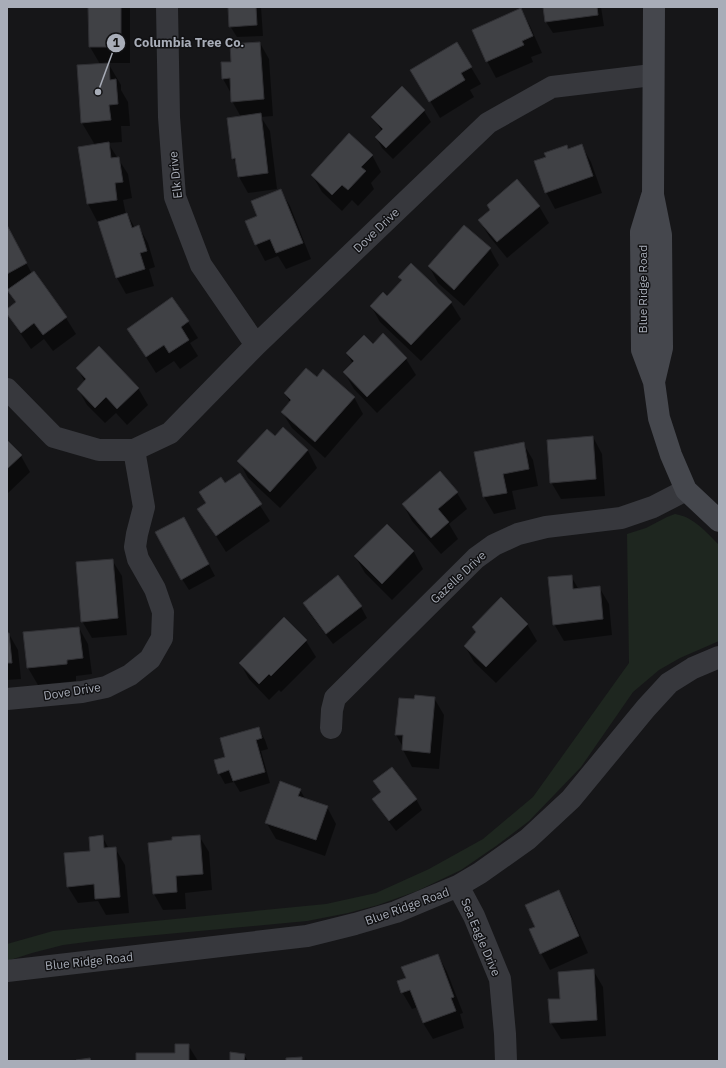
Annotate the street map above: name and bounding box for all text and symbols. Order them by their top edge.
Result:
callout: Columbia Tree Co. [106,30,253,55]
text: Columbia Tree Co. [134,34,244,51]
text: 1 [112,35,120,50]
street label: Elk Drive [165,150,185,199]
street label: Dove Drive [350,204,402,255]
street label: Blue Ridge Road [635,245,650,333]
street label: Gazelle Drive [427,547,489,607]
street label: Dove Drive [42,679,102,703]
street label: Blue Ridge Road [363,884,451,928]
street label: Sea Eagle Drive [458,896,504,979]
street label: Blue Ridge Road [44,949,134,973]

